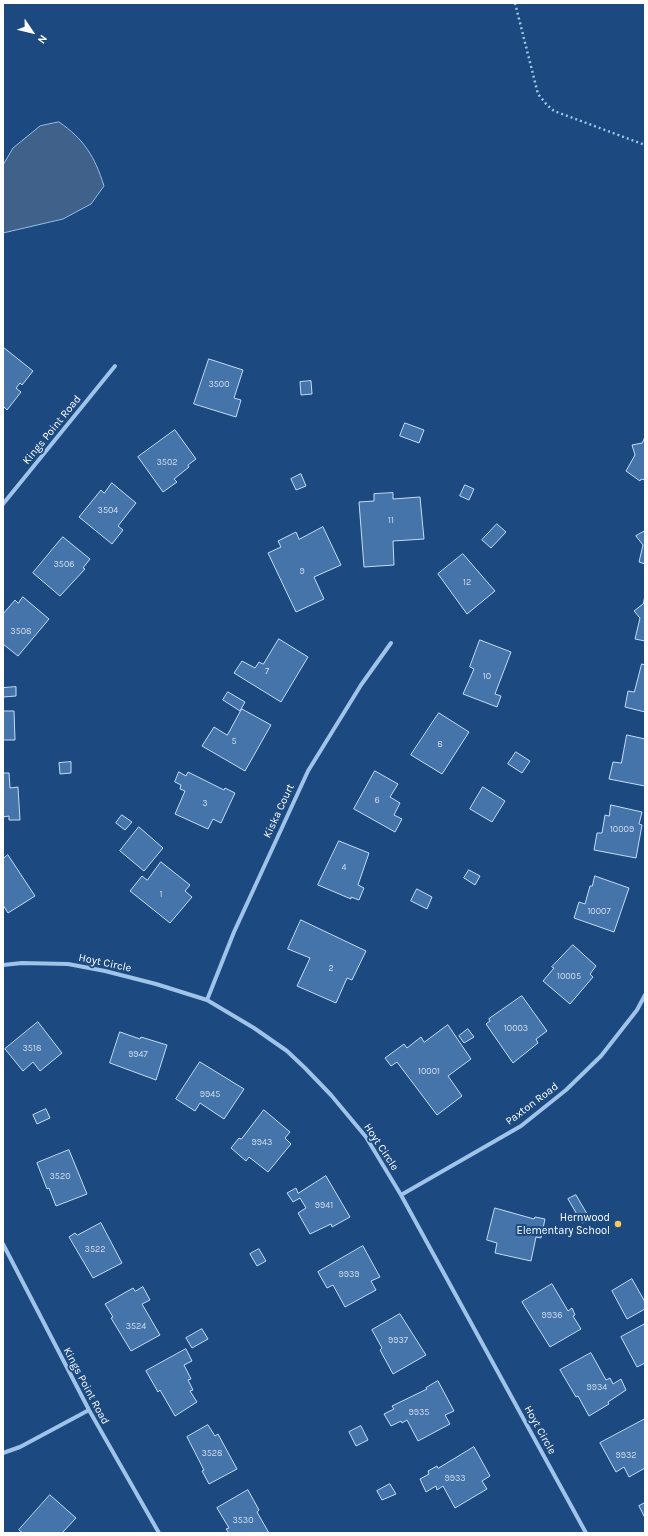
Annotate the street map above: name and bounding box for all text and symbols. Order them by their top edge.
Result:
north arrow [12,12,52,52]
text: N [35,32,50,46]
house number: 3500 [208,379,230,389]
street label: Kings Point Road [20,393,84,467]
house number: 3502 [157,457,177,467]
house number: 3504 [98,505,118,515]
house number: 11 [388,515,394,525]
house number: 3506 [54,559,74,569]
house number: 9 [299,566,305,576]
house number: 12 [463,577,471,587]
house number: 3508 [10,626,32,636]
house number: 7 [265,666,269,676]
house number: 10 [483,671,491,681]
house number: 5 [231,736,237,746]
house number: 8 [437,739,443,749]
street label: Kiska Court [261,782,297,840]
house number: 6 [374,795,380,805]
house number: 3 [202,798,208,808]
house number: 10009 [610,824,634,834]
house number: 4 [341,862,347,872]
house number: 1 [160,889,162,899]
house number: 10007 [587,906,611,916]
street label: Hoyt Circle [77,951,133,975]
house number: 2 [328,963,334,973]
house number: 10005 [557,971,581,981]
house number: 10003 [504,1023,528,1033]
house number: 3518 [23,1043,41,1053]
house number: 9947 [128,1049,148,1059]
house number: 10001 [418,1066,440,1076]
street label: Paxton Road [503,1080,561,1128]
house number: 9945 [200,1089,220,1099]
street label: Hoyt Circle [361,1121,401,1173]
house number: 9943 [252,1137,272,1147]
house number: 3520 [50,1171,70,1181]
house number: 9941 [315,1200,333,1210]
place label: Hernwood Elementary School [517,1211,610,1237]
marker: Hernwood Elementary School [613,1219,623,1229]
house number: 3522 [85,1244,105,1254]
house number: 9939 [339,1269,359,1279]
house number: 9936 [542,1310,562,1320]
house number: 3524 [126,1321,146,1331]
house number: 9937 [388,1335,408,1345]
street label: Kings Point Road [60,1345,112,1427]
house number: 9934 [587,1382,607,1392]
street label: Hoyt Circle [521,1403,559,1457]
house number: 9935 [409,1407,429,1417]
house number: 3528 [201,1448,223,1458]
house number: 9932 [616,1450,636,1460]
house number: 9933 [444,1473,466,1483]
house number: 3530 [232,1515,254,1525]

